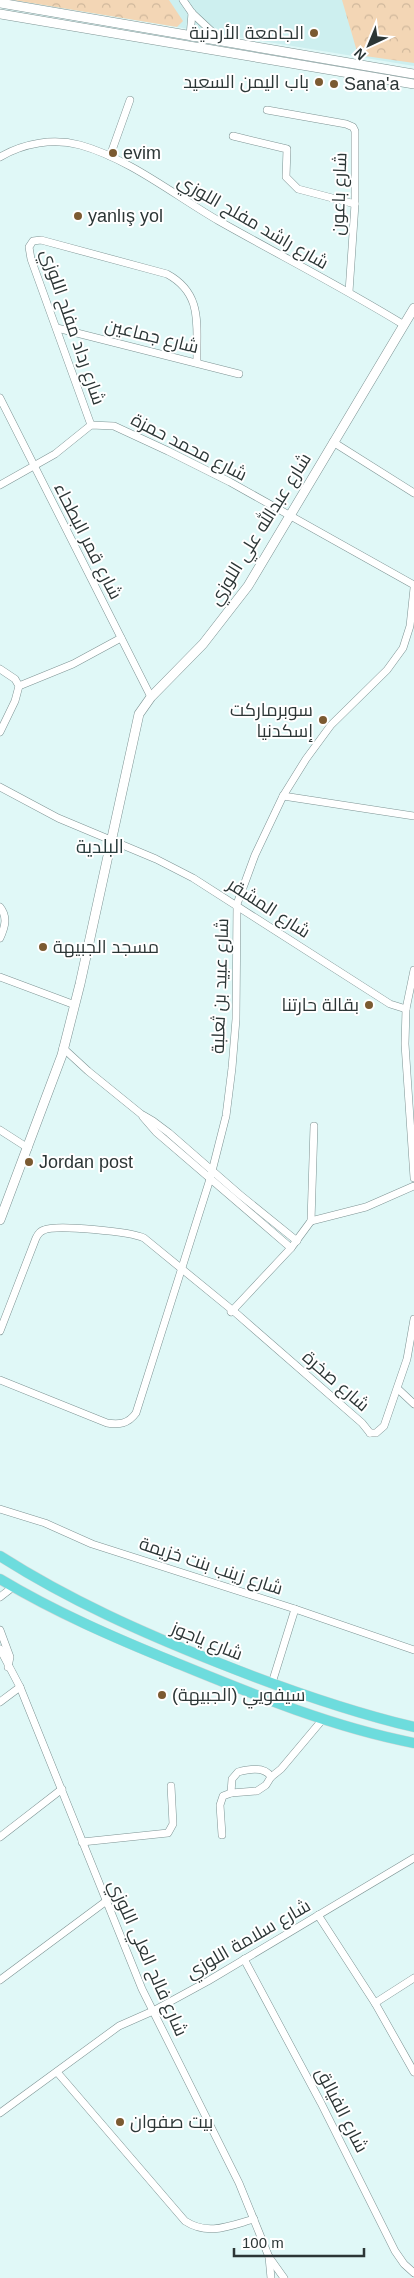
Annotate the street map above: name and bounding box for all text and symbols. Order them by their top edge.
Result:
north arrow [344,20,394,70]
place label: الجامعة الأردنية [189,23,304,44]
marker: الجامعة الأردنية [308,27,320,39]
text: N [351,45,369,64]
place label: باب اليمن السعيد [183,72,309,93]
place label: Sana'a [344,74,400,94]
marker: باب اليمن السعيد [313,76,325,88]
marker: Sana'a [328,78,340,90]
place label: evim [123,143,161,163]
marker: evim [107,147,119,159]
street label: شارع باعون [328,152,352,236]
street label: شارع راشد مفلح اللوزي [172,171,332,277]
place label: yanlış yol [88,206,163,226]
marker: yanlış yol [72,210,84,222]
street label: شارع رداد مفلح اللوزي [33,247,109,409]
street label: شارع جماعين [103,315,201,359]
street label: شارع محمد حمزة [127,409,250,487]
street label: شارع عبدالله علي اللوزي [203,448,318,611]
street label: شارع قمر البطحاء [48,479,126,603]
place label: سوبرماركت إسكدنيا [230,700,313,742]
marker: سوبرماركت إسكدنيا [317,714,329,726]
district label: البلدية [76,836,124,857]
street label: شارع المشقر [222,873,314,944]
street label: شارع عبيد بن ثعلبة [208,918,234,1054]
place label: مسجد الجبيهة [53,937,159,958]
marker: مسجد الجبيهة [37,941,49,953]
place label: بقالة حارتنا [282,995,359,1016]
marker: بقالة حارتنا [363,999,375,1011]
place label: Jordan post [39,1152,133,1172]
marker: Jordan post [23,1156,35,1168]
street label: شارع صخرة [297,1347,373,1417]
street label: شارع زينب بنت خزيمة [136,1533,285,1601]
street label: شارع ياجوز [167,1617,246,1666]
place label: سيفويي (الجبيهة) [172,1685,305,1709]
marker: سيفويي (الجبيهة) [156,1689,168,1701]
street label: شارع فالح العلي اللوزي [101,1877,192,2041]
street label: شارع سلامة اللوزي [182,1895,316,1986]
street label: شارع الفيالق [310,2064,372,2157]
place label: بيت صفوان [130,2112,213,2133]
marker: بيت صفوان [114,2116,126,2128]
scale bar [234,2226,364,2258]
text: 100 m [242,2234,284,2251]

